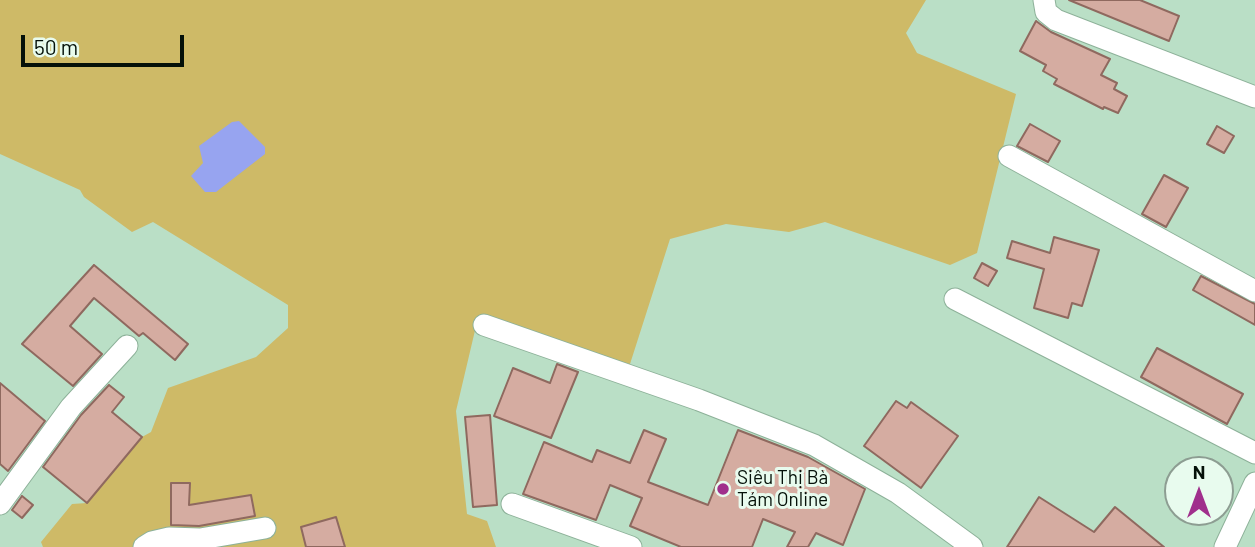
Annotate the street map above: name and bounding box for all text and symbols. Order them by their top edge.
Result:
scale bar [24,21,187,65]
text: 50 m [34,34,78,59]
north arrow [1164,456,1234,526]
text: N [1193,460,1205,483]
place label: Siêu Thị Bà Tám Online [737,467,828,511]
marker: Siêu Thị Bà Tám Online [715,481,731,497]

